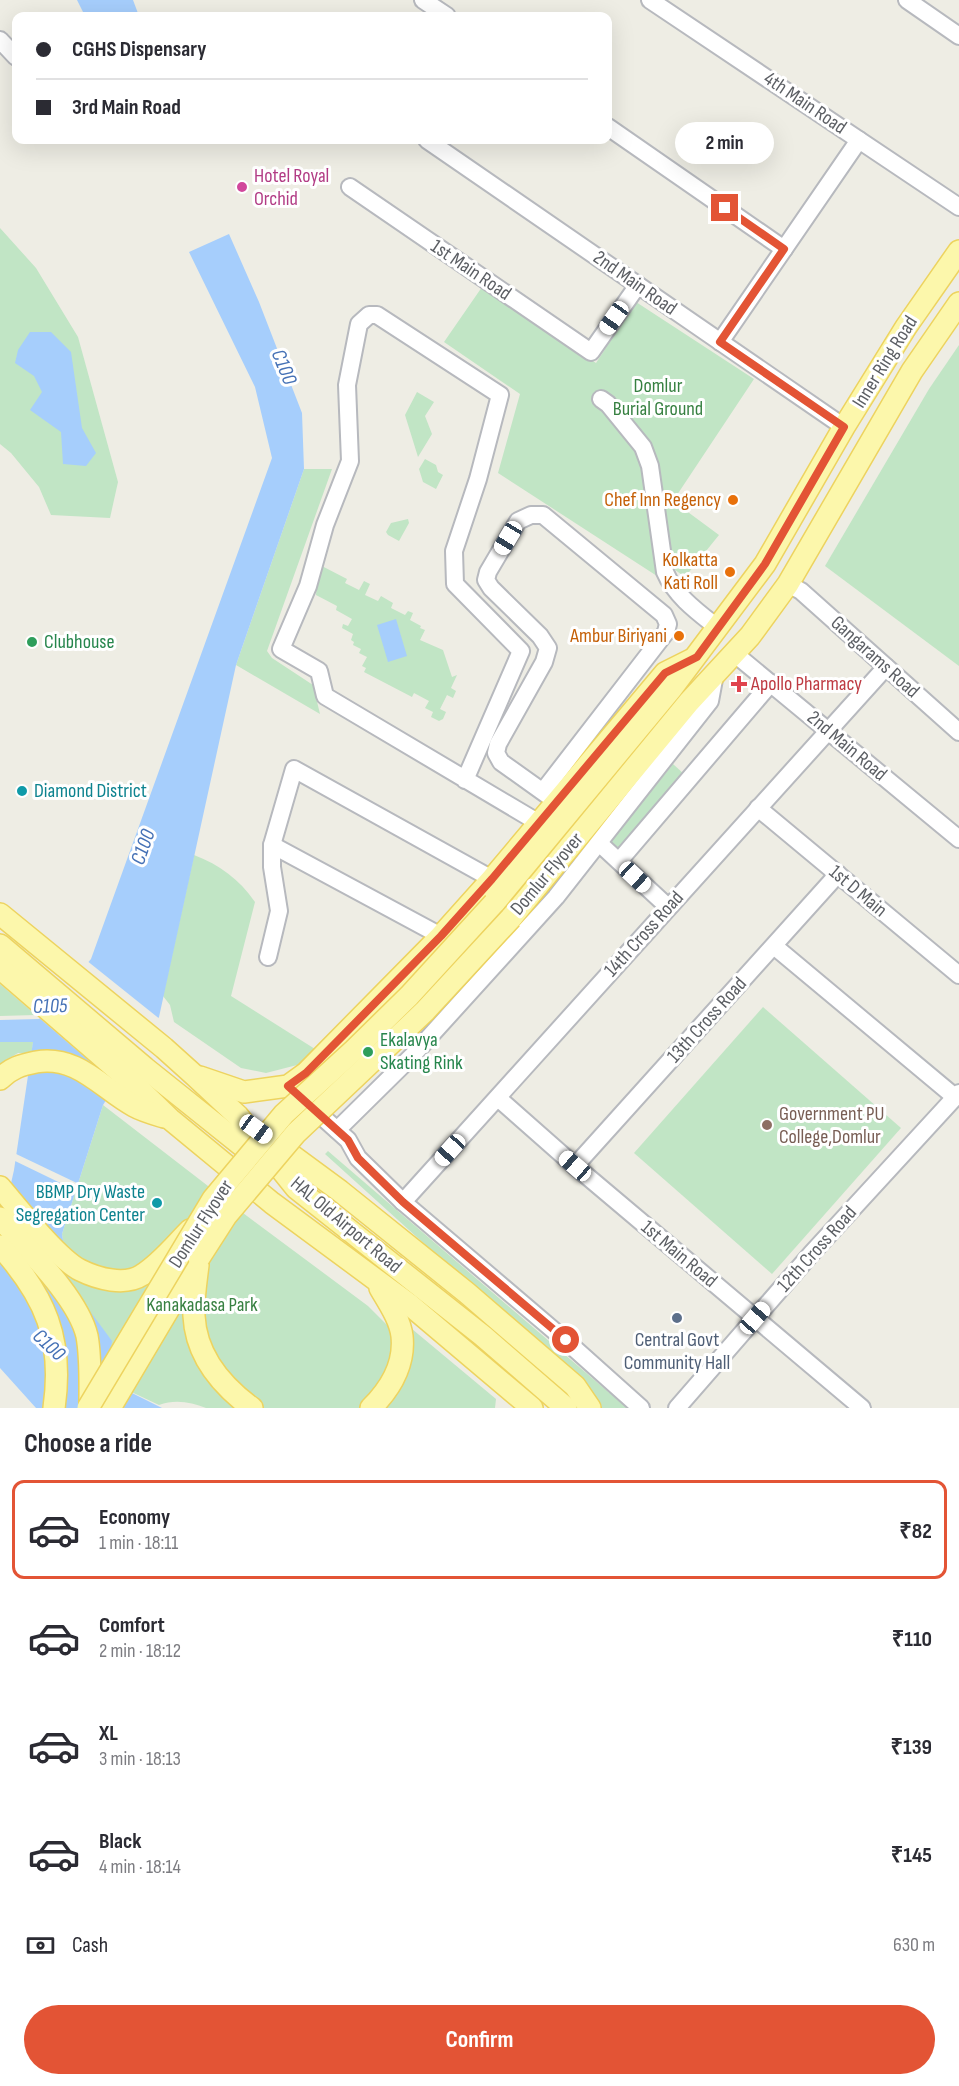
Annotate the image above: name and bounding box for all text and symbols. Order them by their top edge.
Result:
text: CGHS Dispensary [72,36,206,63]
street label: 4th Main Road [759,67,851,139]
text: 3rd Main Road [72,94,181,121]
callout: 2 min [676,121,774,163]
text: 2 min [705,131,744,155]
place label: Hotel Royal Orchid [254,164,329,211]
marker: Hotel Royal Orchid [235,180,249,194]
route end [711,194,738,221]
street label: 1st Main Road [426,234,516,306]
street label: 2nd Main Road [589,245,681,321]
car [596,298,632,338]
street label: Inner Ring Road [847,311,923,413]
water label: C100 [266,346,303,389]
park label: Domlur Burial Ground [613,374,703,421]
place label: Chef Inn Regency [604,488,721,512]
marker: Chef Inn Regency [726,493,740,507]
car [491,518,525,558]
place label: Kolkatta Kati Roll [662,548,718,595]
marker: Kolkatta Kati Roll [723,565,737,579]
street label: Gangarams Road [826,611,924,703]
place label: Ambur Biriyani [569,624,667,648]
marker: Ambur Biriyani [672,629,686,643]
place label: Clubhouse [44,630,115,654]
marker: Clubhouse [25,635,39,649]
place label: Apollo Pharmacy [750,672,862,696]
marker: Apollo Pharmacy [732,677,746,691]
street label: 2nd Main Road [802,706,892,786]
place label: Diamond District [34,779,147,803]
marker: Diamond District [15,784,29,798]
water label: C100 [125,825,161,868]
street label: Domlur Flyover [506,828,589,920]
car [616,858,654,896]
street label: 1st D Main [824,860,892,922]
street label: 14th Cross Road [599,886,689,982]
street label: 13th Cross Road [662,972,752,1068]
water label: C105 [32,993,69,1019]
place label: Ekalavya Skating Rink [380,1028,463,1075]
marker: Ekalavya Skating Rink [361,1045,375,1059]
place label: Government PU College,Domlur [779,1102,884,1149]
car [236,1111,276,1147]
marker: Government PU College,Domlur [760,1118,774,1132]
car [431,1131,469,1169]
car [556,1147,594,1185]
street label: HAL Old Airport Road [286,1172,406,1278]
street label: Domlur Flyover [164,1175,239,1273]
place label: BBMP Dry Waste Segregation Center [16,1180,145,1227]
marker: BBMP Dry Waste Segregation Center [150,1196,164,1210]
street label: 12th Cross Road [772,1201,862,1297]
street label: 1st Main Road [636,1215,722,1293]
park label: Kanakadasa Park [146,1293,258,1317]
car [736,1299,774,1337]
marker: Central Govt Community Hall [670,1311,684,1325]
water label: C100 [27,1324,71,1367]
route start [552,1326,579,1353]
place label: Central Govt Community Hall [624,1328,730,1375]
text: Choose a ride [24,1428,152,1460]
icon: car [27,1503,81,1557]
text: Economy [99,1504,170,1531]
text: ₹82 [899,1518,932,1545]
text: 1 min · 18:11 [99,1531,178,1555]
icon: car [27,1611,81,1665]
text: Comfort [99,1612,165,1639]
text: ₹110 [892,1626,932,1653]
text: 2 min · 18:12 [99,1639,181,1663]
icon: car [27,1719,81,1773]
text: XL [99,1720,118,1747]
text: ₹139 [891,1734,932,1761]
text: 3 min · 18:13 [99,1747,181,1771]
icon: car [27,1827,81,1881]
text: Black [99,1828,141,1855]
text: ₹145 [891,1842,932,1869]
text: 4 min · 18:14 [99,1855,181,1879]
icon: cash [24,1929,57,1962]
text: Cash [72,1932,108,1959]
text: 630 m [893,1933,935,1957]
button: Confirm [24,2005,935,2074]

